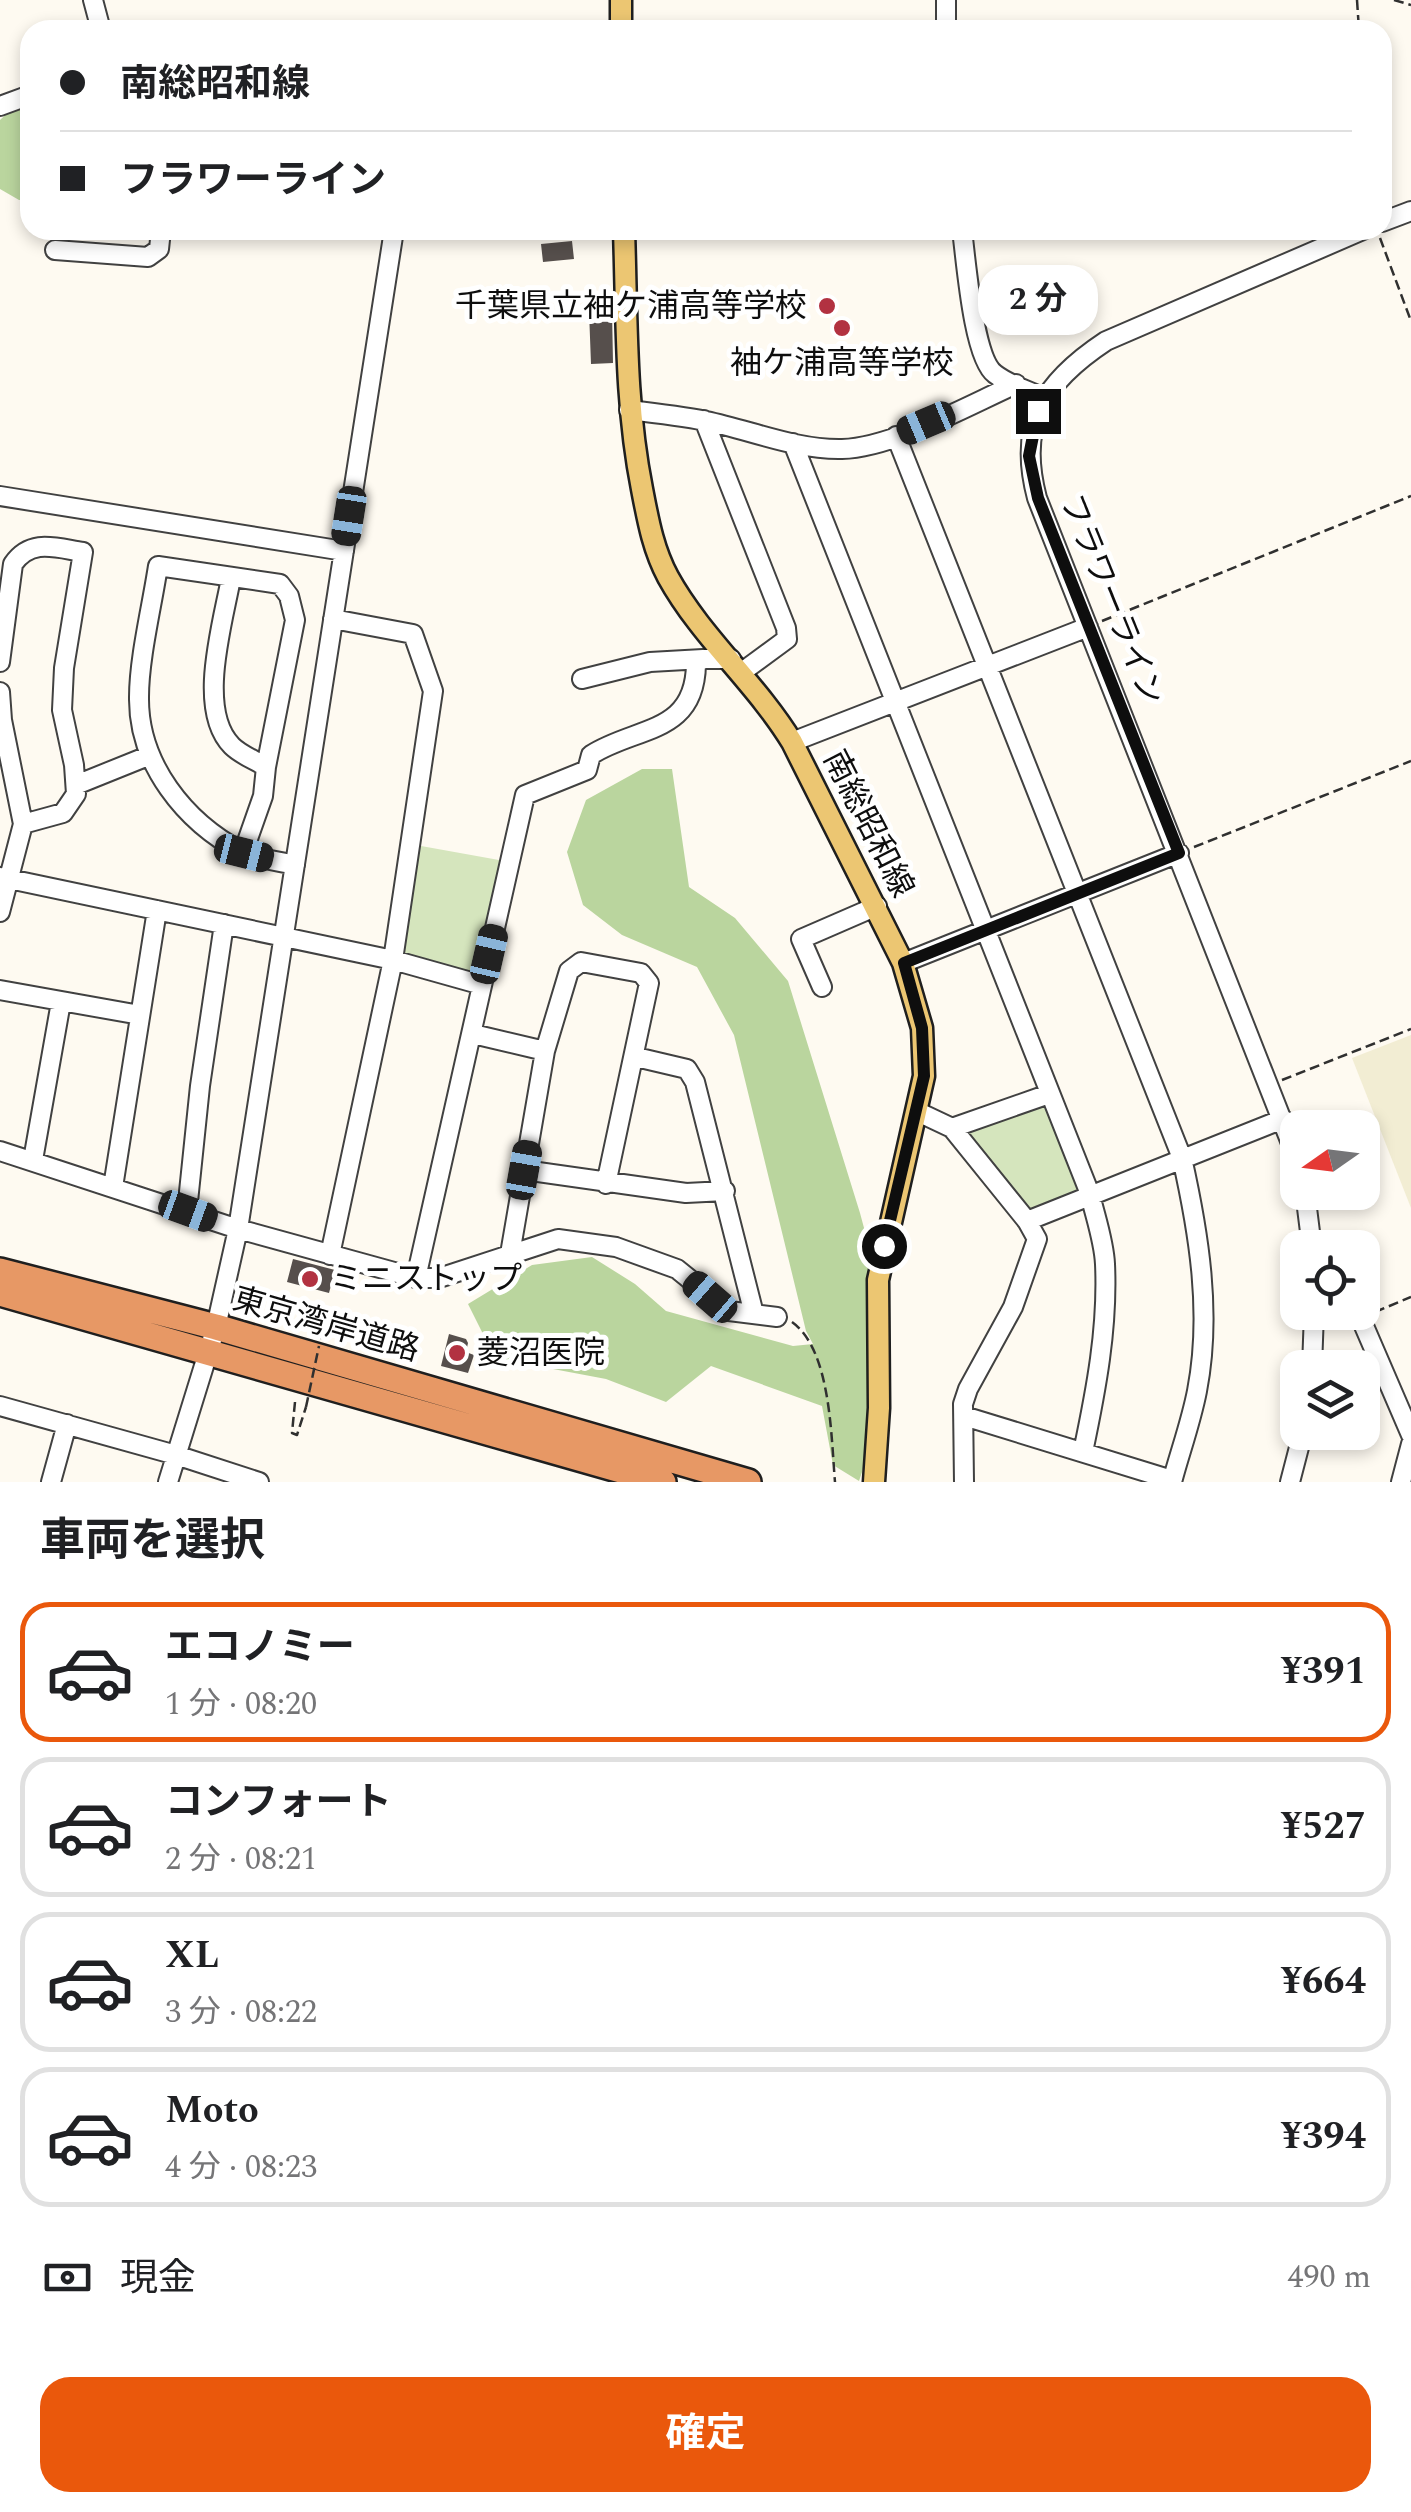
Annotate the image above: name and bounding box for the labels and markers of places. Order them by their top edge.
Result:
place label: 千葉県立袖ケ浦高等学校 [455,282,807,331]
marker: 千葉県立袖ケ浦高等学校 [816,295,838,317]
marker: 袖ケ浦高等学校 [831,317,853,339]
place label: 袖ケ浦高等学校 [730,339,954,388]
place label: ミニストップ [330,1255,522,1304]
marker: ミニストップ [299,1268,321,1290]
place label: 菱沼医院 [477,1329,605,1378]
marker: 菱沼医院 [446,1342,468,1364]

